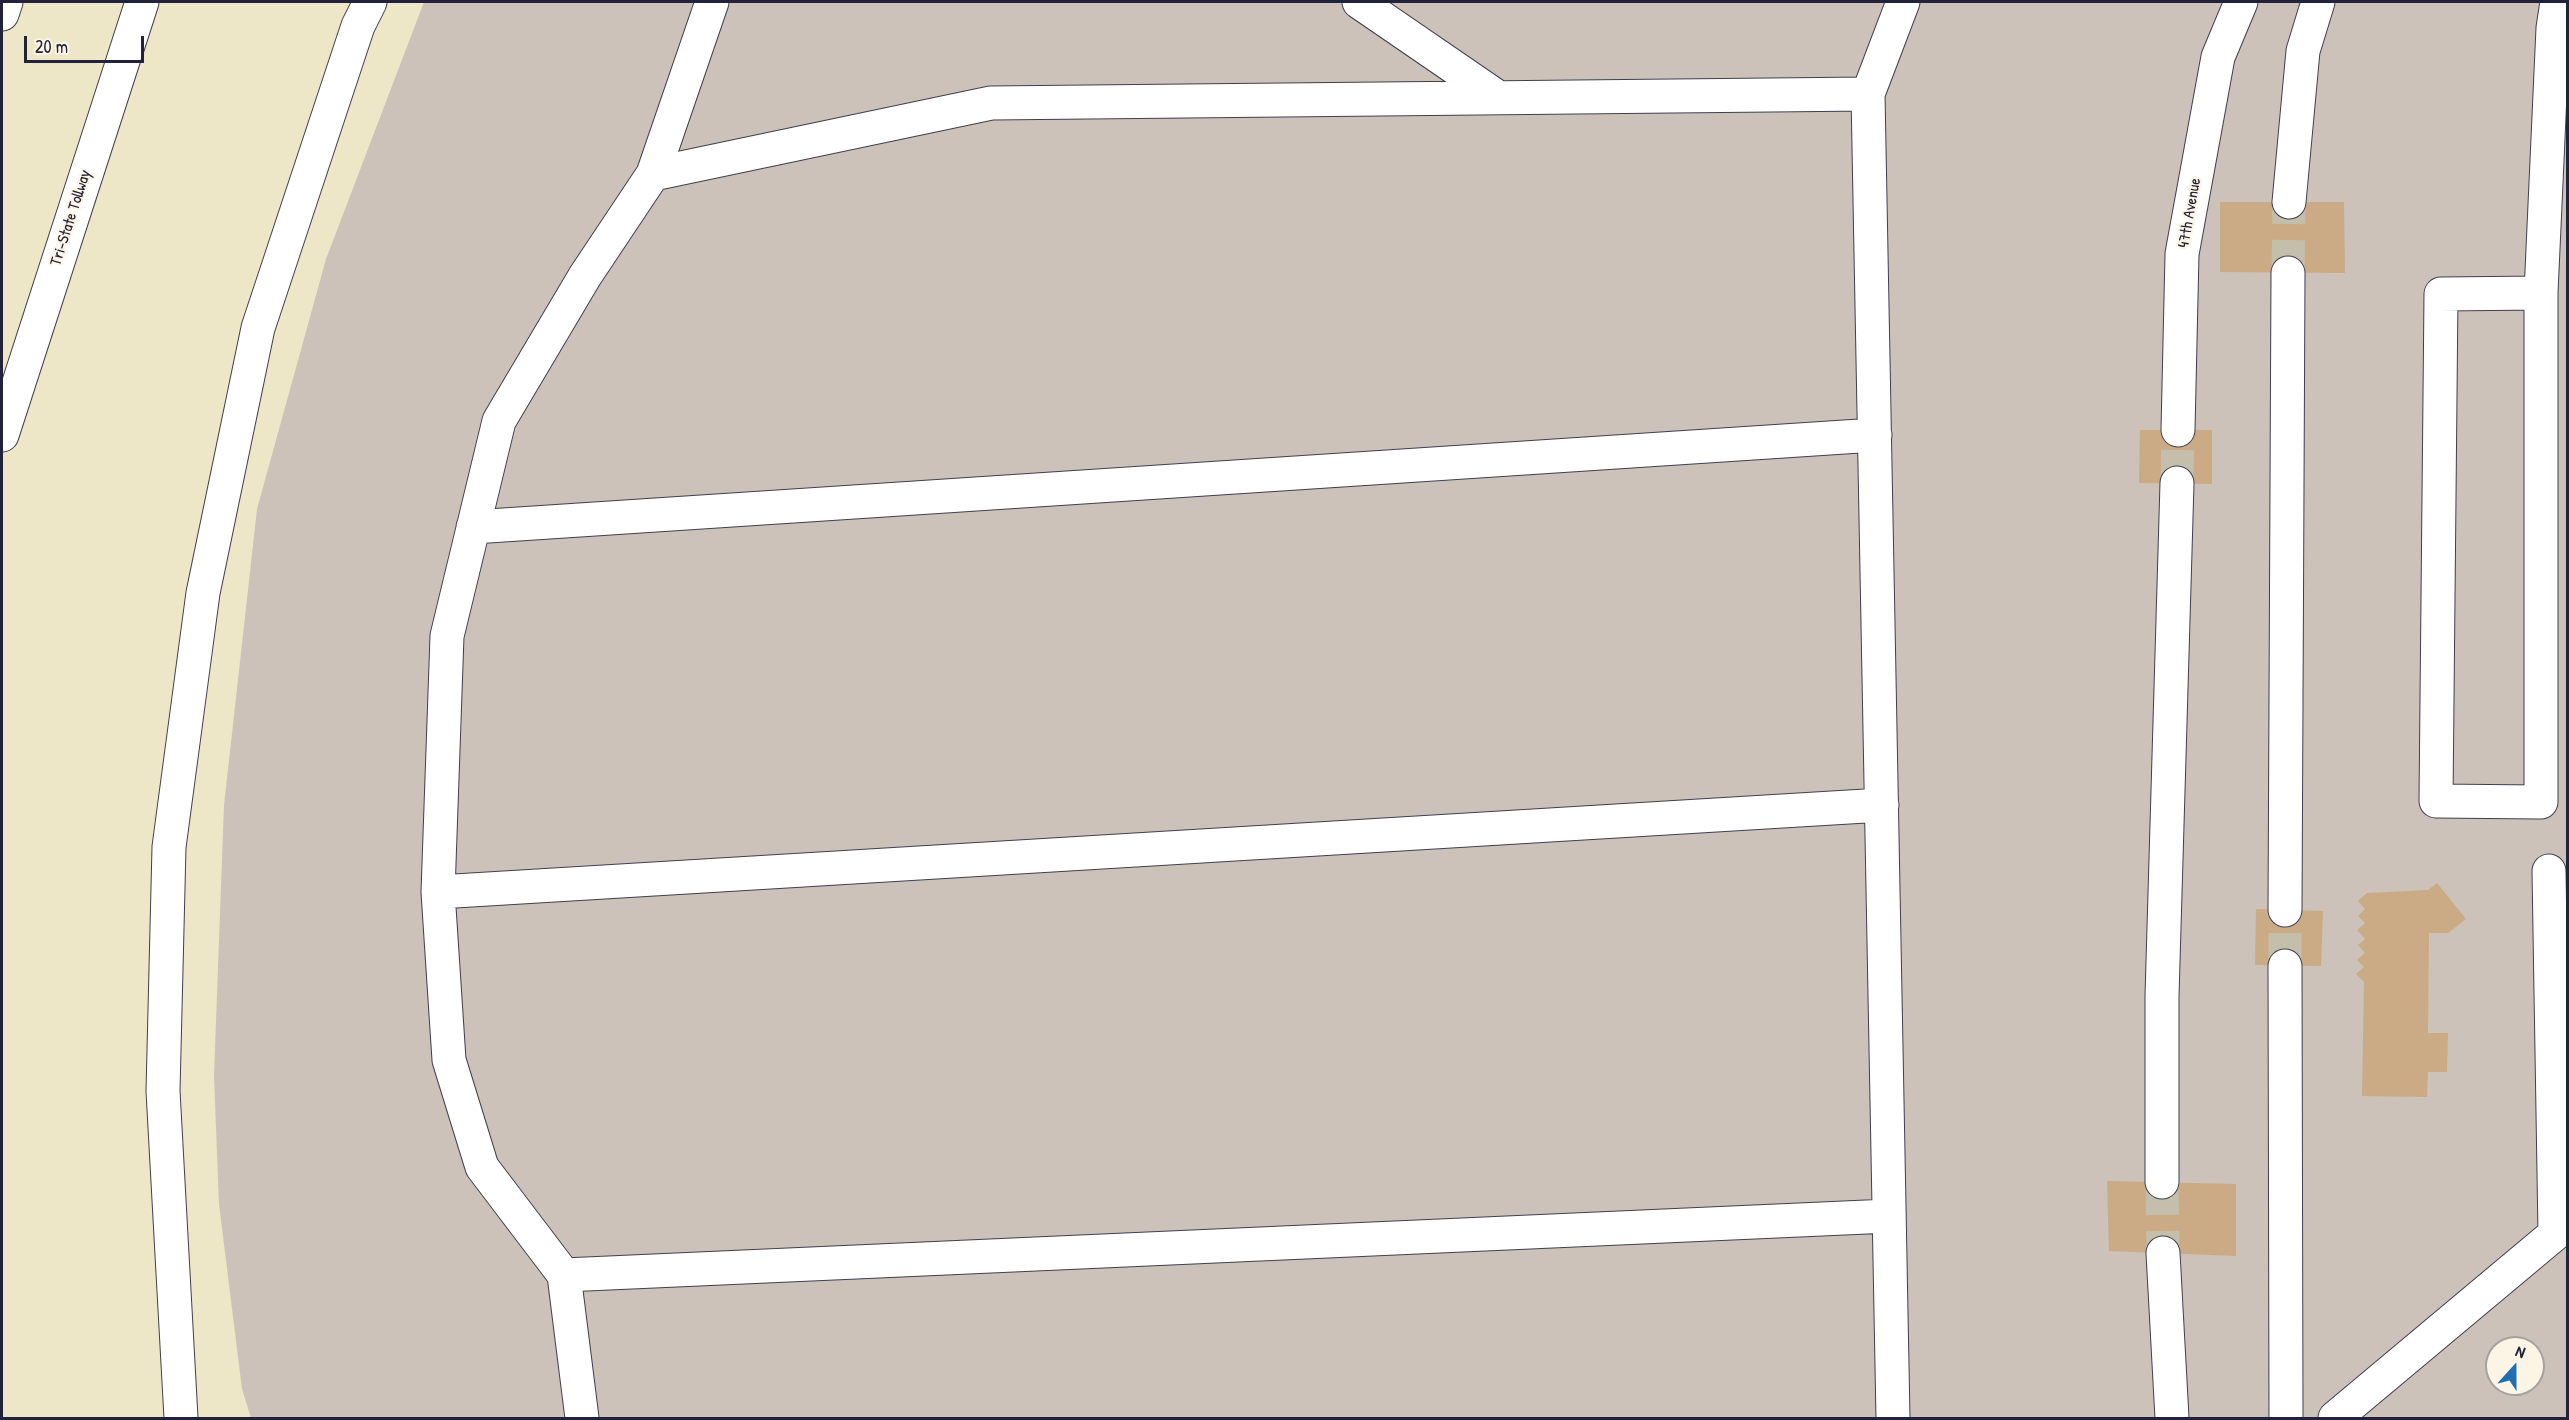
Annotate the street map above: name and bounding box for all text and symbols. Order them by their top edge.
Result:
scale bar [27,24,147,62]
text: 20 m [35,34,68,59]
street label: Tri-State Tollway [46,168,96,268]
street label: 47th Avenue [2174,177,2206,249]
north arrow [2485,1336,2545,1396]
text: N [2513,1339,2529,1363]

